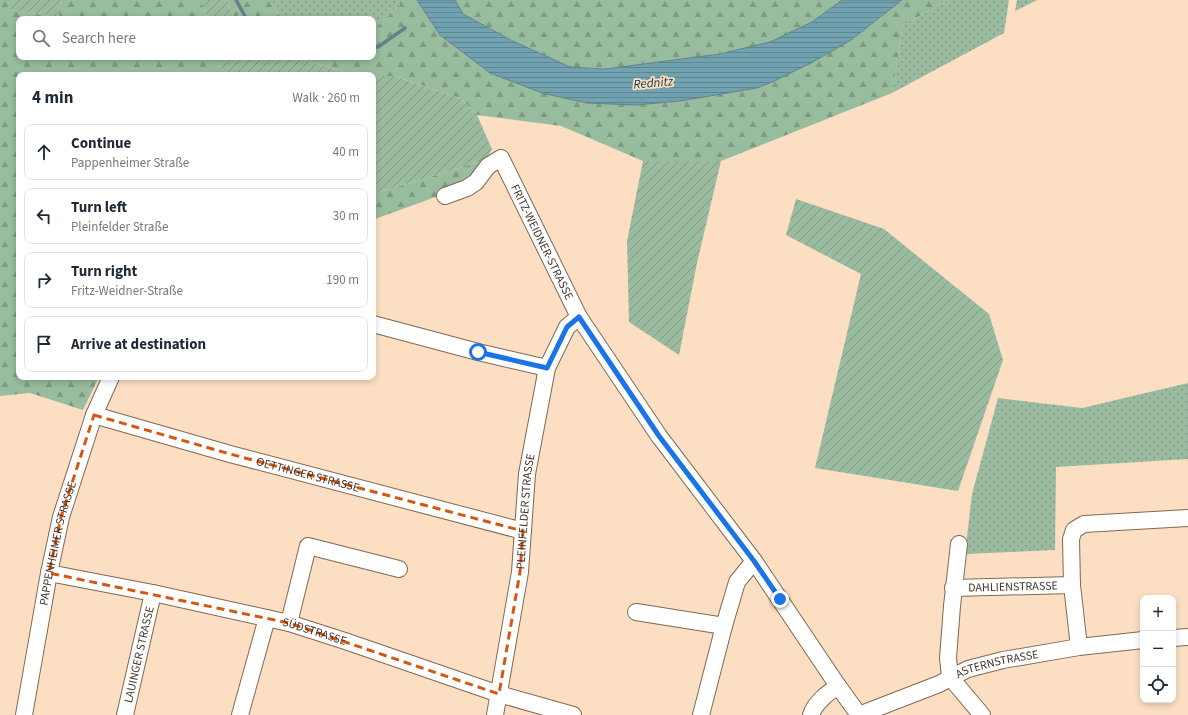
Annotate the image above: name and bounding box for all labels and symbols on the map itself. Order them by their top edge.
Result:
water label: Rednitz [633,72,674,94]
street label: FRITZ-WEIDNER-STRASSE [506,182,577,303]
route start [469,343,487,361]
street label: PLEINFELDER STRASSE [512,452,540,570]
street label: OETTINGER STRASSE [254,453,361,497]
street label: PAPPENHEIMER STRASSE [35,479,81,607]
street label: DAHLIENSTRASSE [968,577,1058,597]
route end [771,590,789,608]
street label: LAUINGER STRASSE [120,605,159,705]
street label: SÜDSTRASSE [281,614,349,650]
street label: ASTERNSTRASSE [953,646,1040,683]

